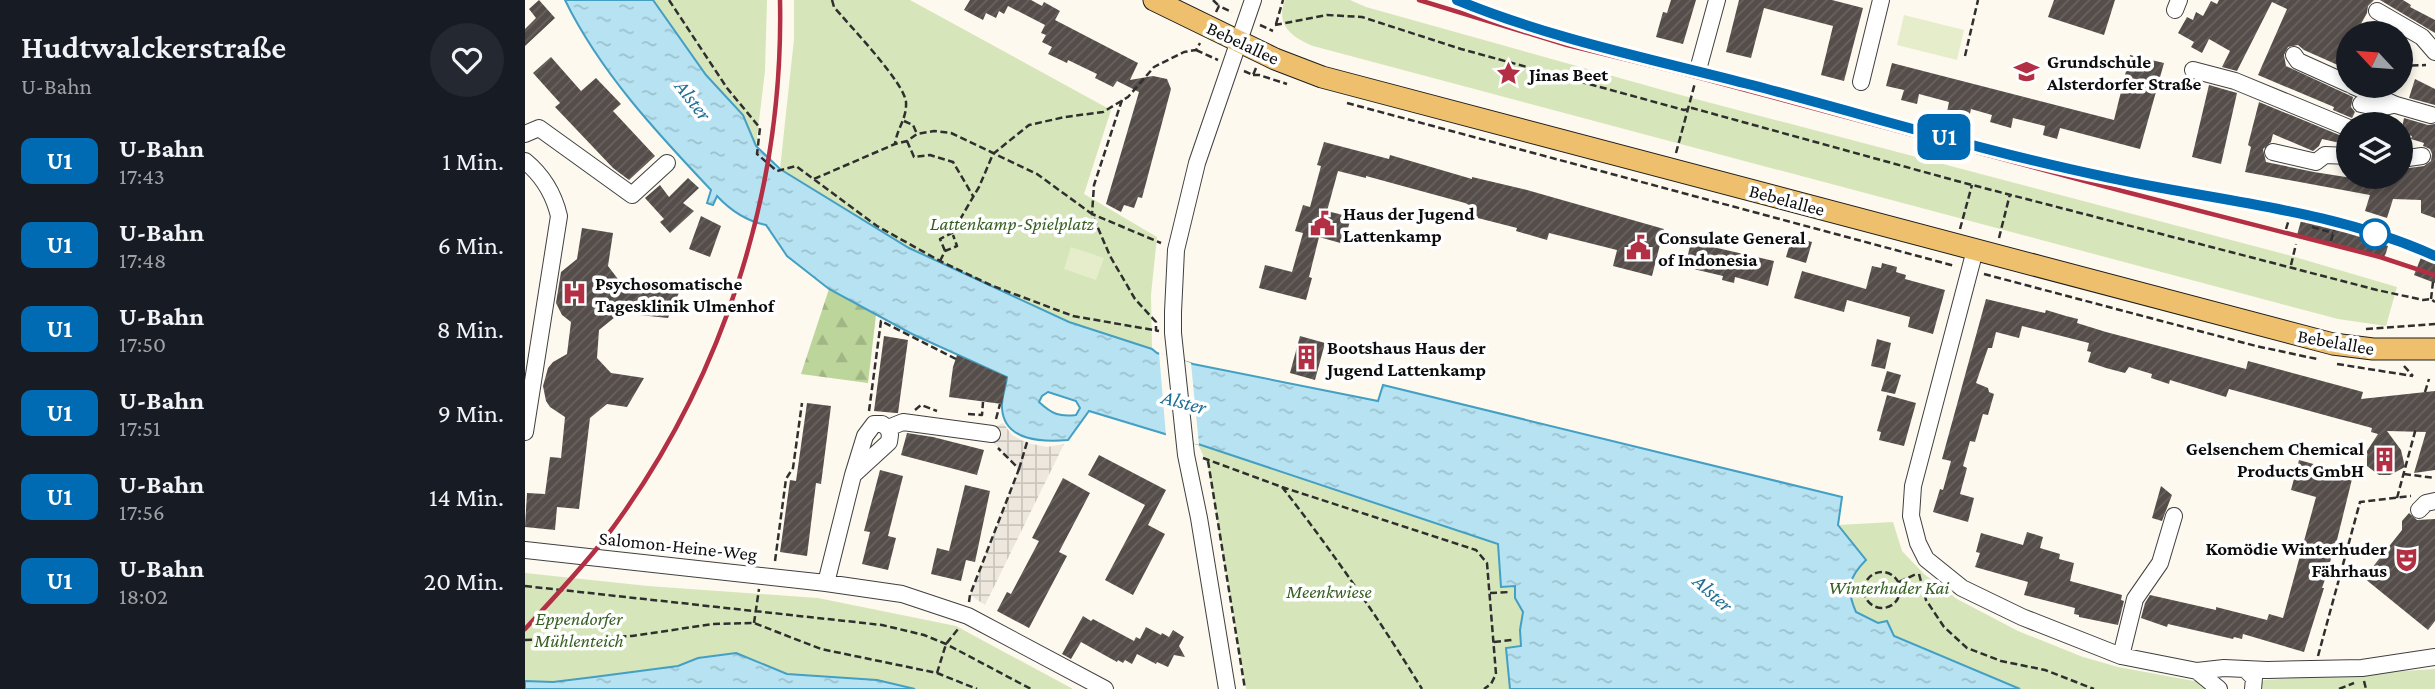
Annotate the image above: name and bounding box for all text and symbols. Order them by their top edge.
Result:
street label: Bebelallee [1204,17,1282,69]
north arrow [2336,21,2413,98]
map controls [2336,21,2413,189]
button: heart [430,23,504,97]
text: Hudtwalckerstraße [21,28,286,65]
place label: Grundschule Alsterdorfer Straße [2046,51,2202,94]
school or university icon: Grundschule Alsterdorfer Straße [2013,58,2041,86]
place icon: Jinas Beet [1495,60,1523,88]
place label: Jinas Beet [1527,64,1608,85]
text: U-Bahn [21,73,92,99]
water label: Alster [669,74,717,126]
button: layers [2336,112,2413,189]
line badge: U1 [1913,114,1975,160]
text: U1 [1931,123,1957,150]
text: U-Bahn [119,134,204,163]
text: U1 [47,147,72,174]
text: 1 Min. [442,147,504,176]
text: 17:43 [119,163,165,189]
street label: Bebelallee [1747,180,1827,220]
place label: Haus der Jugend Lattenkamp [1343,203,1475,246]
public building icon: Haus der Jugend Lattenkamp [1309,210,1337,238]
park label: Lattenkamp-Spielplatz [930,213,1095,234]
text: U-Bahn [119,218,204,247]
unlabelled marker [2360,219,2390,249]
place label: Consulate General of Indonesia [1658,227,1806,270]
text: U1 [47,231,72,258]
text: 6 Min. [438,231,504,260]
public building icon: Consulate General of Indonesia [1624,234,1652,262]
text: 17:48 [119,247,166,273]
place label: Psychosomatische Tagesklinik Ulmenhof [595,273,776,316]
hospital icon: Psychosomatische Tagesklinik Ulmenhof [561,280,589,308]
text: U-Bahn [119,302,204,331]
text: U1 [47,315,72,342]
text: 8 Min. [437,315,504,344]
street label: Bebelallee [2296,325,2376,359]
text: 17:50 [119,331,166,357]
place label: Bootshaus Haus der Jugend Lattenkamp [1325,337,1486,380]
building icon: Bootshaus Haus der Jugend Lattenkamp [1293,344,1321,372]
water label: Alster [1158,384,1210,420]
text: U-Bahn [119,386,204,415]
text: U1 [47,399,72,426]
text: 9 Min. [438,399,504,428]
text: 17:51 [119,415,161,441]
place label: Gelsenchem Chemical Products GmbH [2186,438,2364,481]
building icon: Gelsenchem Chemical Products GmbH [2370,445,2398,473]
text: U-Bahn [119,470,204,499]
text: U1 [47,483,72,510]
text: 14 Min. [429,483,504,512]
text: 17:56 [119,499,165,525]
street label: Salomon-Heine-Weg [598,527,758,565]
place label: Komödie Winterhuder Fährhaus [2205,538,2387,581]
theatre icon: Komödie Winterhuder Fährhaus [2393,545,2421,573]
text: U-Bahn [119,554,204,583]
text: U1 [47,567,72,594]
text: 20 Min. [424,567,504,596]
water label: Alster [1688,568,1738,617]
park label: Winterhuder Kai [1829,577,1950,598]
park label: Meenkwiese [1285,581,1372,602]
text: 18:02 [119,583,168,609]
park label: Eppendorfer Mühlenteich [533,608,624,651]

